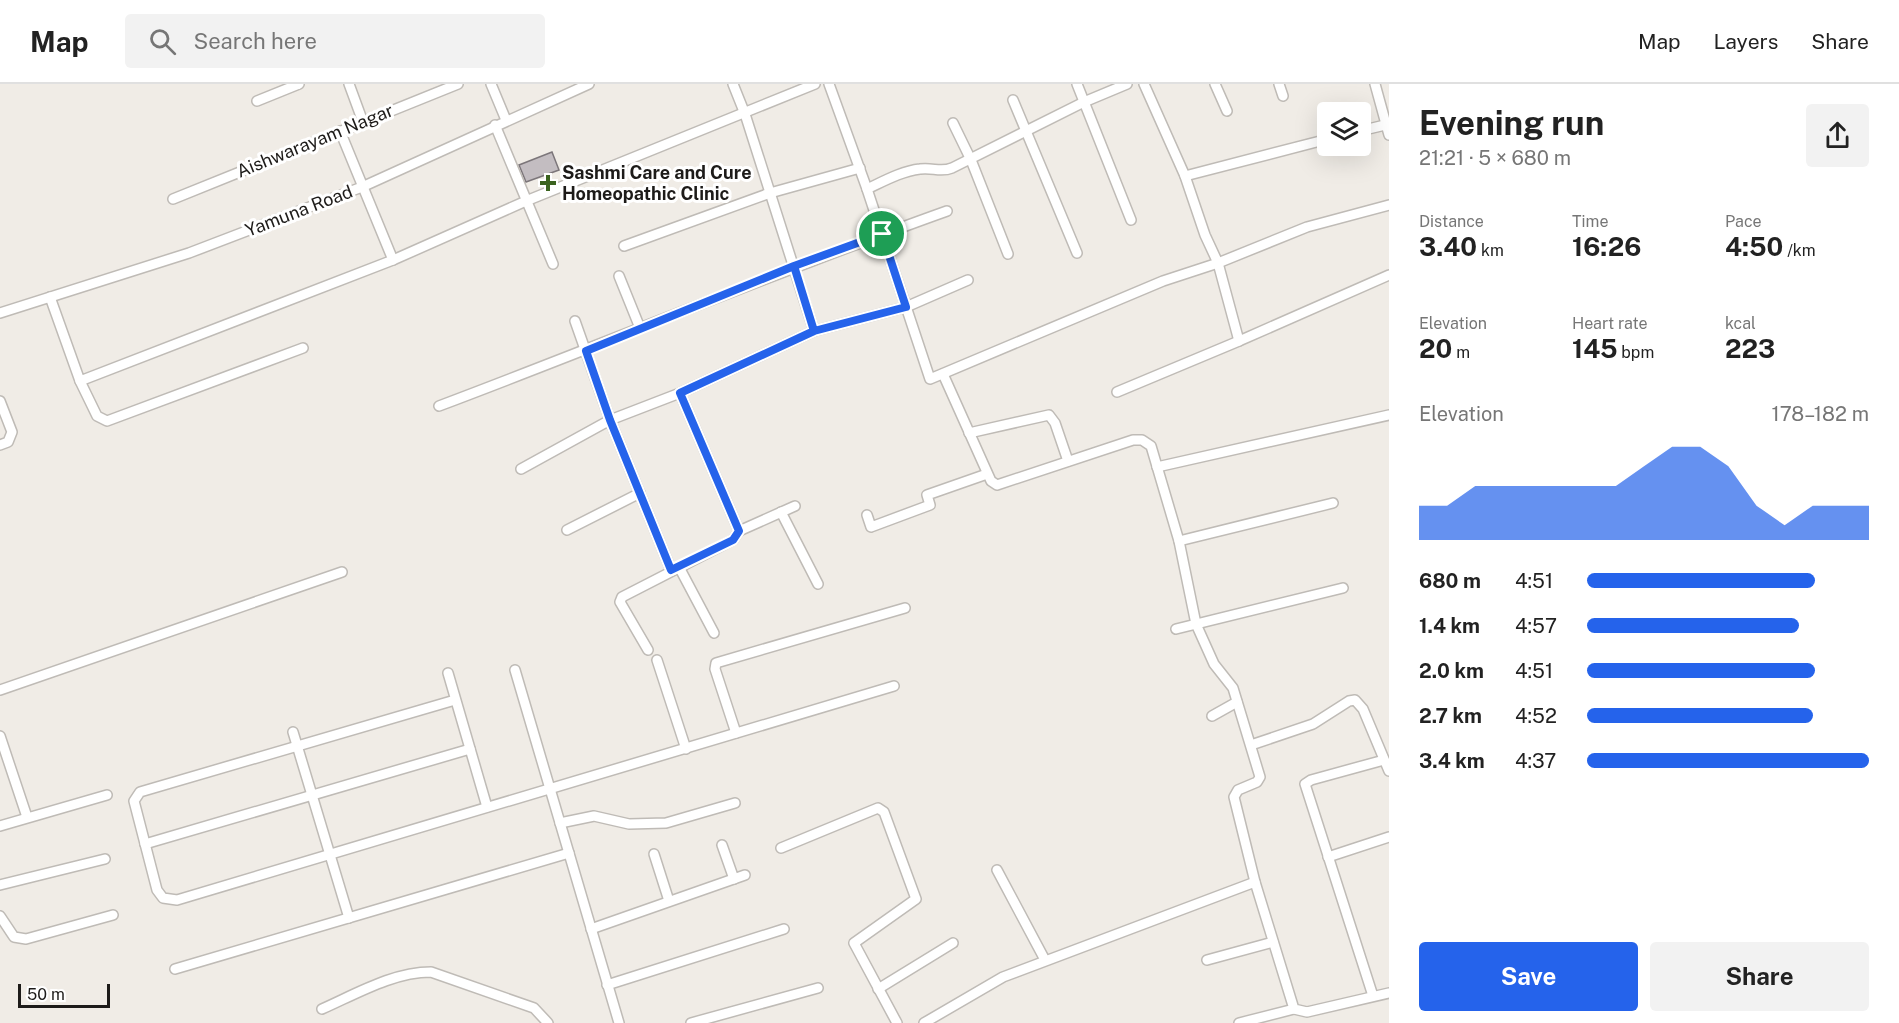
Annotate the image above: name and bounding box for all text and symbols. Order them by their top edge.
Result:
search box [125,14,545,68]
text: Map [30,25,89,58]
icon: search [146,25,179,58]
text: Search here [194,28,317,54]
text: Map [1638,29,1681,54]
text: Layers [1714,29,1778,54]
text: Share [1811,29,1869,54]
street label: Aishwarayam Nagar [233,99,396,182]
map controls [1317,102,1371,156]
button: layers [1317,102,1371,156]
text: Evening run [1419,104,1604,142]
button: share [1806,104,1869,167]
text: 21:21 · 5 × 680 m [1419,146,1571,170]
place label: Sashmi Care and Cure Homeopathic Clinic [562,162,752,204]
marker: Sashmi Care and Cure Homeopathic Clinic [539,174,557,192]
street label: Yamuna Road [242,180,355,241]
pin [856,208,907,259]
text: Distance [1419,212,1484,231]
text: Time [1572,212,1608,231]
text: Pace [1725,212,1762,231]
icon: arrive [865,217,898,250]
text: 3.40 [1419,231,1477,262]
text: 16:26 [1572,231,1642,262]
text: 4:50 [1725,231,1783,262]
text: km [1477,241,1504,260]
text: /km [1783,241,1816,260]
text: Elevation [1419,314,1487,333]
text: Heart rate [1572,314,1648,333]
text: kcal [1725,314,1756,333]
text: 20 [1419,333,1452,364]
text: 145 [1572,333,1617,364]
text: 223 [1725,333,1775,364]
text: m [1452,343,1470,362]
text: bpm [1617,343,1654,362]
text: Elevation [1419,402,1504,426]
text: 178–182 m [1772,402,1869,426]
text: 680 m [1419,569,1481,593]
text: 4:51 [1515,569,1553,593]
text: 1.4 km [1419,614,1480,638]
text: 4:57 [1515,614,1557,638]
text: 2.0 km [1419,659,1484,683]
text: 4:51 [1515,659,1553,683]
text: 2.7 km [1419,704,1482,728]
text: 4:52 [1515,704,1557,728]
text: 3.4 km [1419,749,1485,773]
text: 4:37 [1515,749,1556,773]
button: Save [1419,942,1638,1011]
button: Share [1650,942,1869,1011]
scale bar [18,981,110,1008]
text: 50 m [27,985,65,1004]

